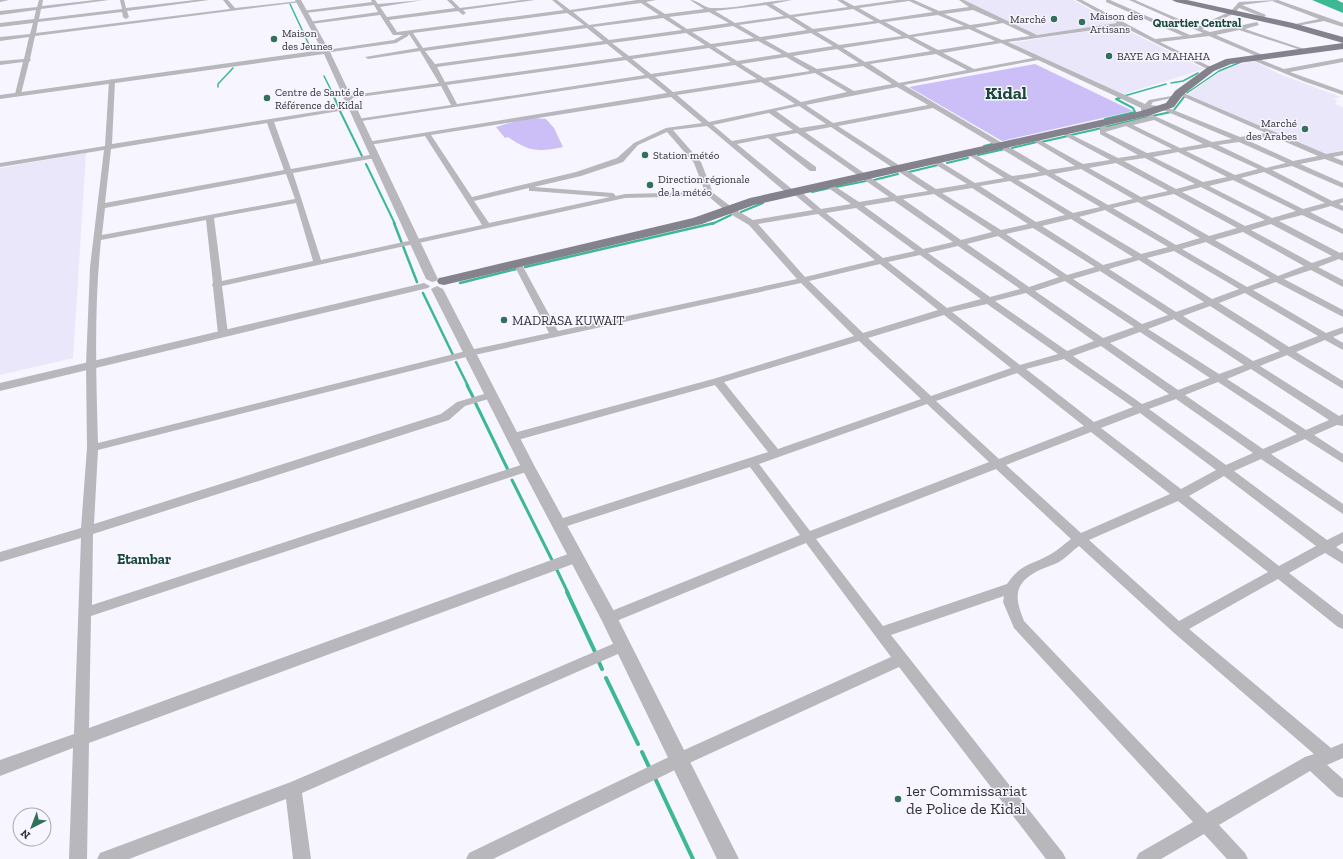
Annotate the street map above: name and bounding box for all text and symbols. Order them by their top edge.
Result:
place label: Maison des Artisans [1090,10,1143,36]
place label: Marché [1010,13,1046,26]
marker: Marché [1049,14,1059,24]
district label: Quartier Central [1153,16,1242,30]
marker: Maison des Artisans [1077,17,1087,27]
place label: Maison des Jeunes [282,27,333,53]
marker: Maison des Jeunes [269,34,279,44]
place label: BAYE AG MAHAHA [1117,50,1211,63]
marker: BAYE AG MAHAHA [1104,51,1114,61]
district label: Kidal [985,82,1027,104]
place label: Centre de Santé de Référence de Kidal [275,86,364,112]
marker: Centre de Santé de Référence de Kidal [262,93,272,103]
place label: Marché des Arabes [1246,117,1297,143]
marker: Marché des Arabes [1300,124,1310,134]
place label: Station météo [653,149,720,162]
marker: Station météo [640,150,650,160]
place label: Direction régionale de la météo [658,173,750,199]
marker: Direction régionale de la météo [645,180,655,190]
place label: MADRASA KUWAIT [512,313,625,328]
marker: MADRASA KUWAIT [499,315,509,325]
district label: Etambar [117,551,171,568]
place label: 1er Commissariat de Police de Kidal [906,781,1027,818]
marker: 1er Commissariat de Police de Kidal [893,794,903,804]
north arrow [12,807,52,847]
text: N [18,826,33,842]

